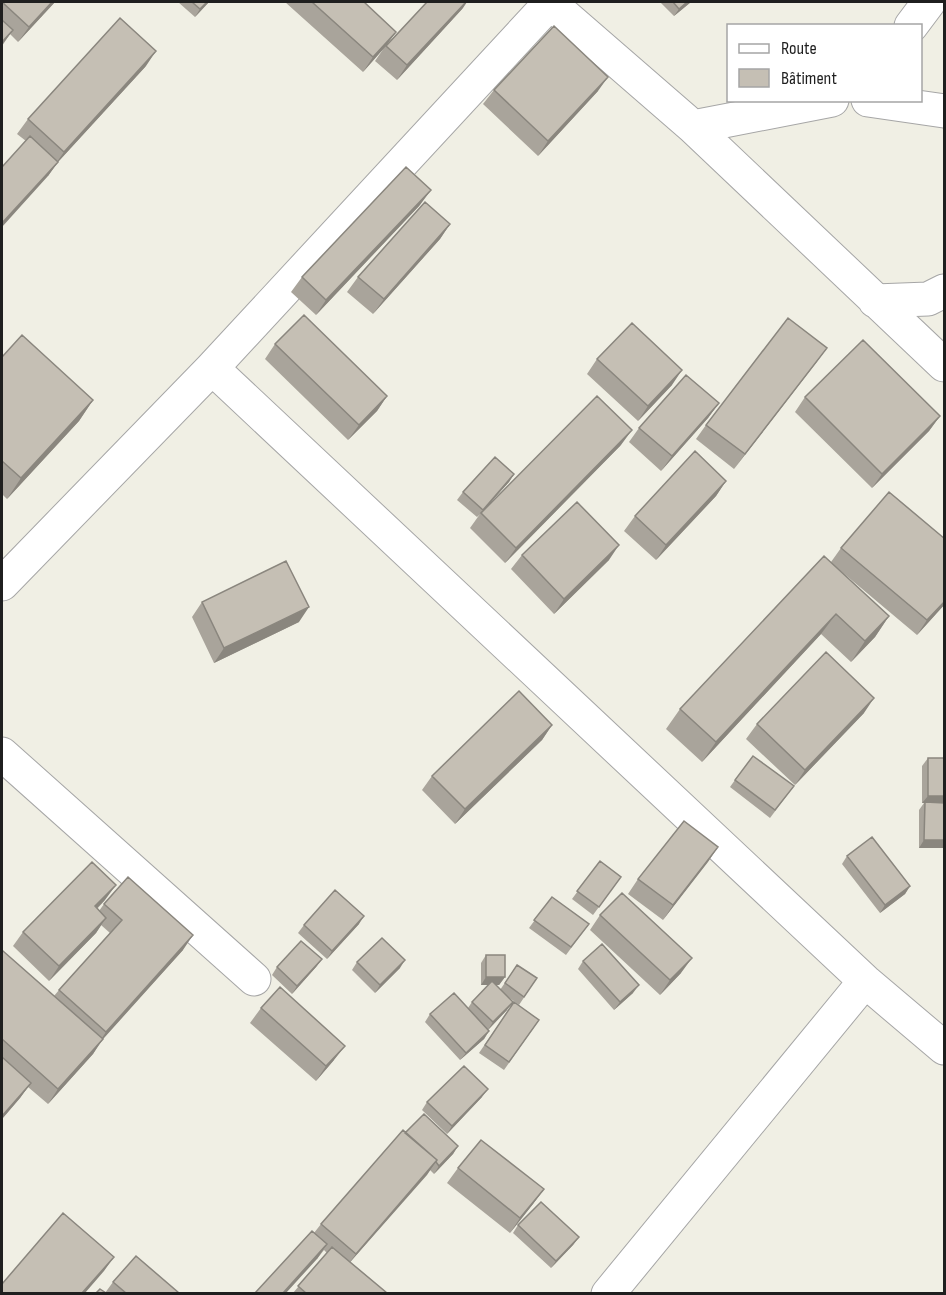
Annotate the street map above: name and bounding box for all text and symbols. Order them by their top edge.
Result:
legend [727,24,922,102]
text: Route [781,38,817,59]
text: Bâtiment [781,68,837,89]

